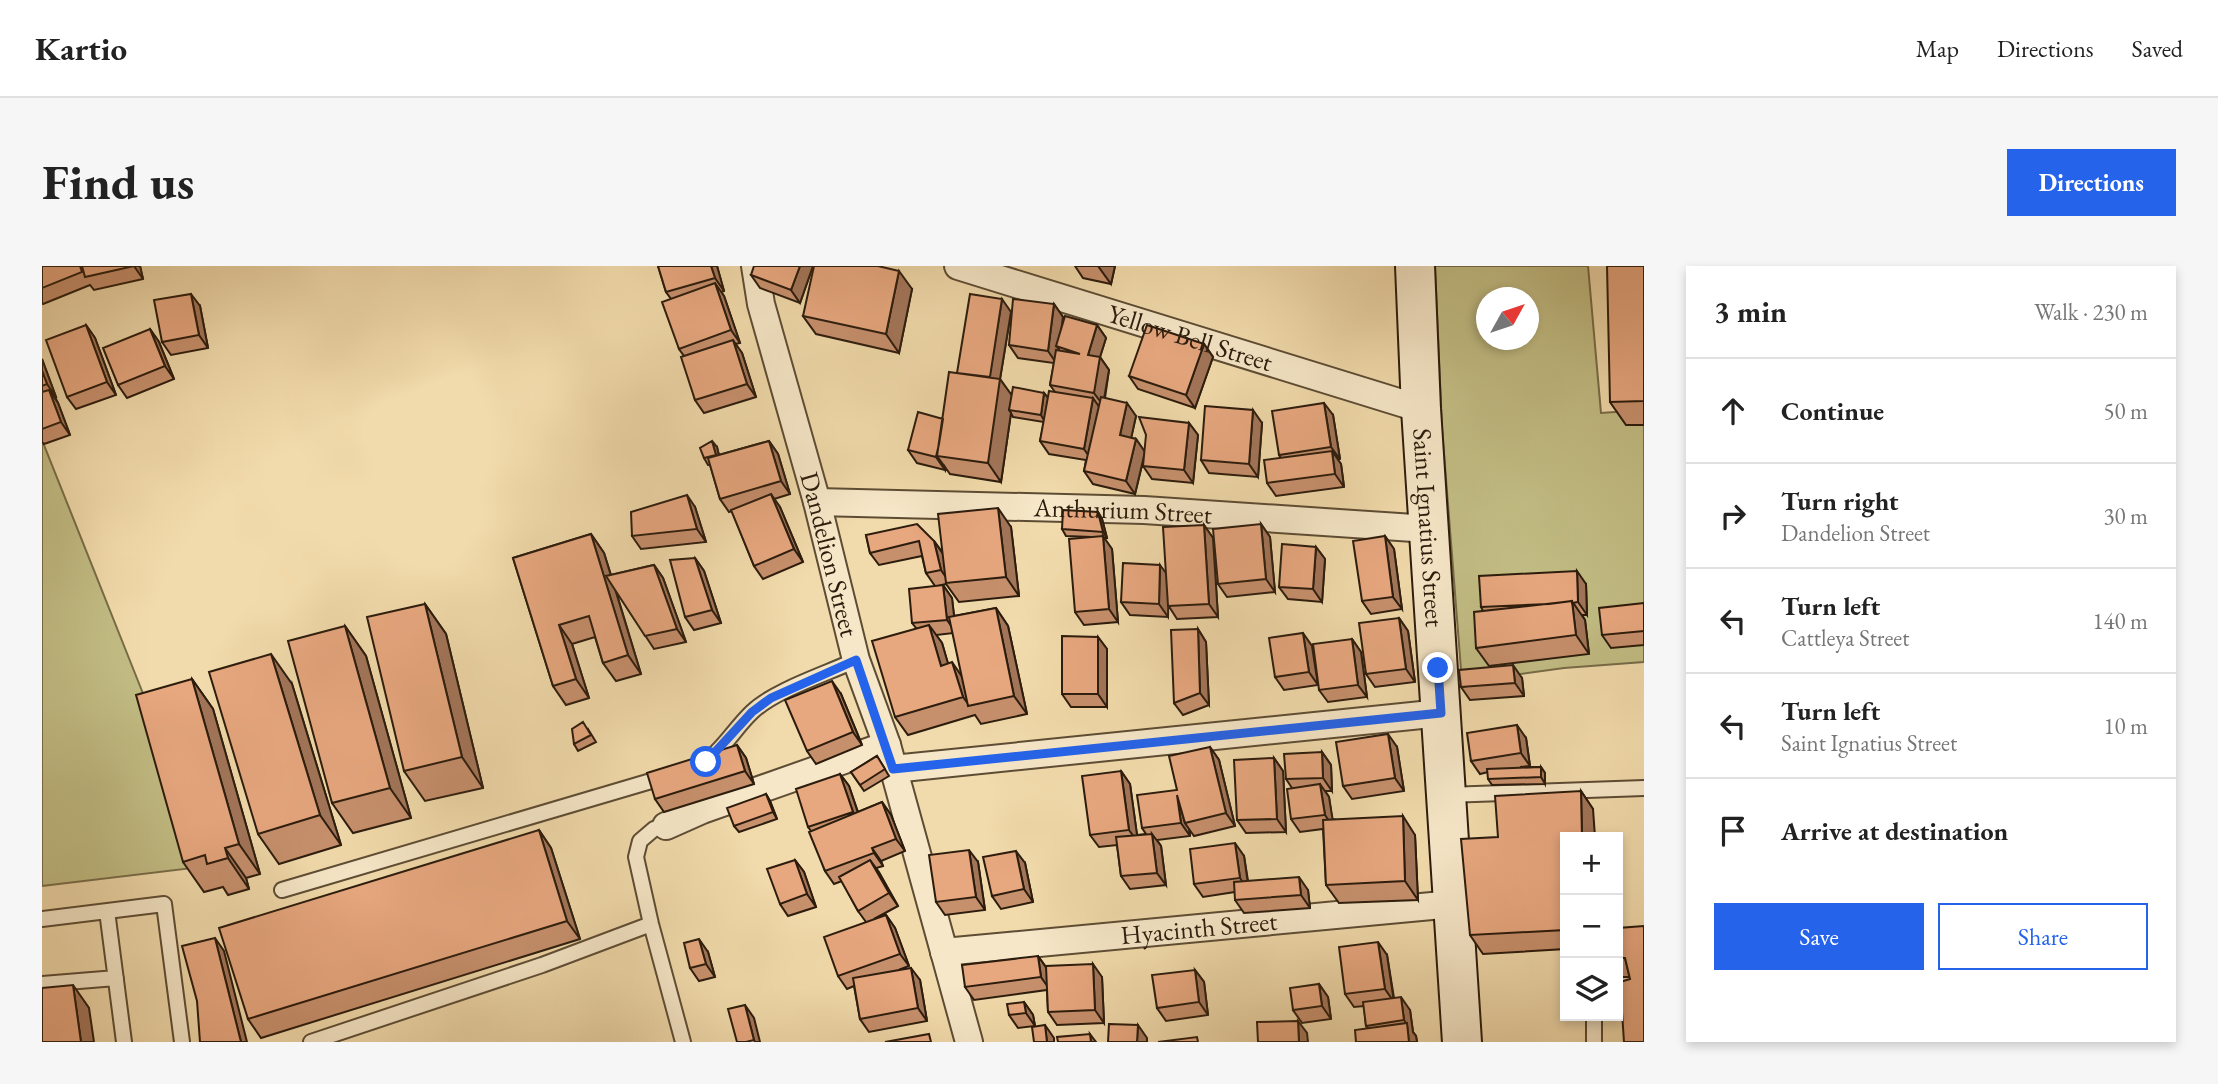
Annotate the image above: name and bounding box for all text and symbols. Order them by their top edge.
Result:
text: Kartio [35,27,127,70]
text: Map [1916,33,1959,64]
text: Directions [1997,33,2094,64]
text: Saved [2132,33,2183,64]
button: Directions [2007,149,2176,216]
text: Find us [42,150,194,214]
north arrow [1476,287,1539,350]
text: 3 min [1714,292,1787,331]
street label: Yellow Bell Street [1104,296,1277,379]
text: Walk · 230 m [2034,297,2148,327]
icon: ahead [1714,392,1752,430]
text: Continue [1781,394,1884,428]
text: 50 m [2103,396,2148,426]
street label: Saint Ignatius Street [1405,427,1452,628]
street label: Dandelion Street [792,468,867,640]
text: Turn right [1781,484,1899,518]
street label: Anthurium Street [1032,490,1213,531]
icon: right [1714,497,1752,535]
text: 30 m [2103,501,2148,531]
text: Dandelion Street [1781,518,1930,548]
text: Turn left [1781,589,1880,623]
icon: left [1714,602,1752,640]
text: 140 m [2092,606,2148,636]
text: Cattleya Street [1781,623,1909,653]
route end [1422,652,1453,683]
text: Turn left [1781,694,1880,728]
icon: left [1714,707,1752,745]
text: 10 m [2103,711,2148,741]
text: Saint Ignatius Street [1781,728,1957,758]
route start [690,746,721,777]
icon: arrive [1714,812,1752,850]
text: Arrive at destination [1781,814,2008,848]
map controls [1560,832,1623,1021]
button: + [1560,832,1623,895]
button: − [1560,895,1623,958]
button: Save [1714,903,1924,970]
button: Share [1938,903,2148,970]
street label: Hyacinth Street [1119,904,1279,952]
button: layers [1560,958,1623,1021]

